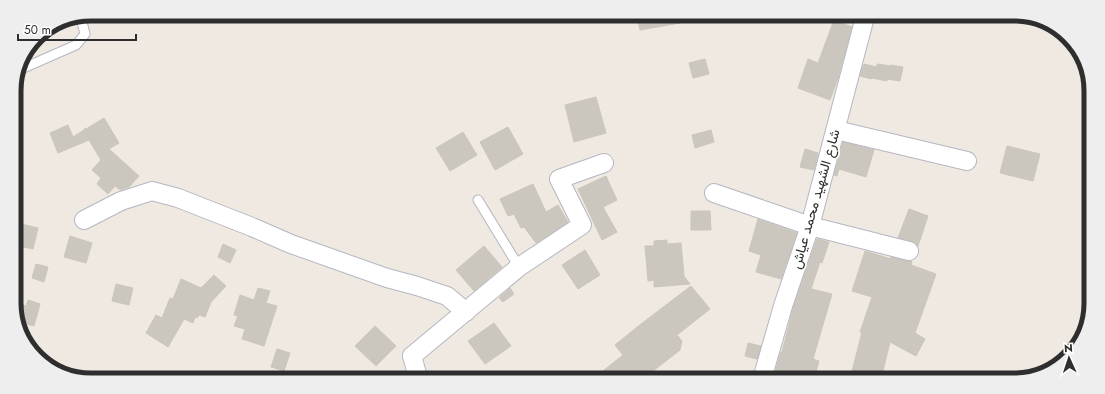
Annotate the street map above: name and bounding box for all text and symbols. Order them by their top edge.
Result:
scale bar [18,16,136,42]
text: 50 m [24,21,51,39]
street label: شارع الشهيد محمد عياش [785,127,845,271]
north arrow [1049,338,1089,378]
text: N [1064,340,1073,356]

